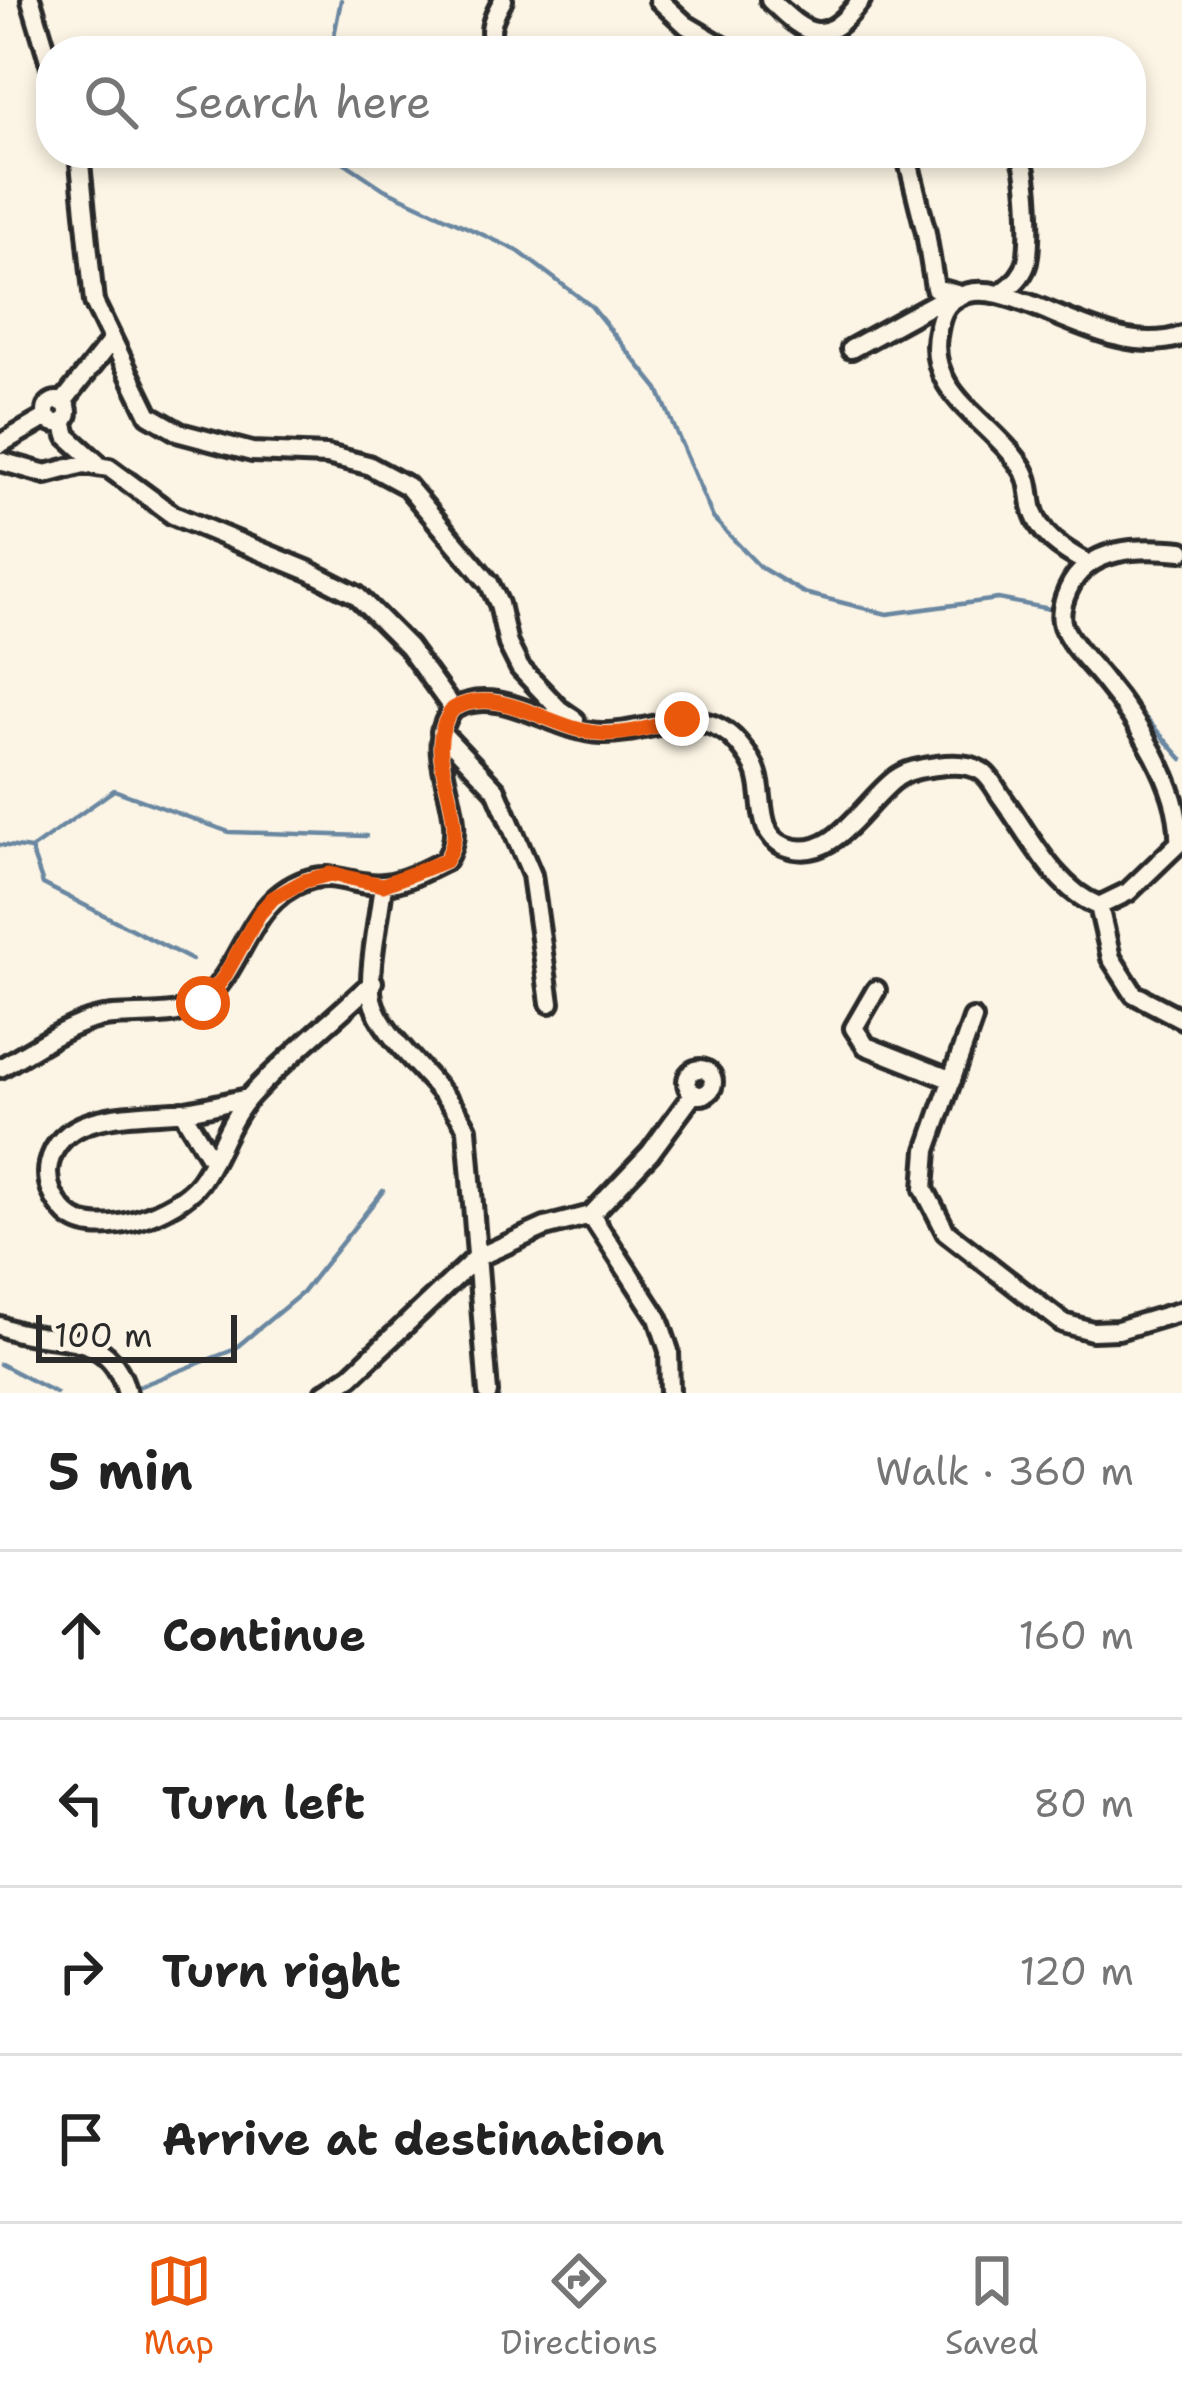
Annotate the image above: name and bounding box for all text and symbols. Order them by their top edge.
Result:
search box [36,36,1146,168]
icon: search [78,69,144,135]
text: Search here [174,72,431,132]
route end [655,692,709,746]
route start [176,976,230,1030]
scale bar [36,1309,237,1362]
text: 100 m [54,1313,153,1358]
text: 5 min [48,1437,193,1505]
text: Walk · 360 m [875,1445,1134,1497]
icon: ahead [48,1602,114,1668]
text: Continue [162,1605,366,1665]
text: 160 m [1019,1609,1134,1661]
icon: left [48,1770,114,1836]
text: Turn left [162,1773,365,1833]
text: 80 m [1033,1777,1134,1829]
icon: right [48,1938,114,2004]
text: Turn right [162,1941,401,2001]
text: 120 m [1019,1945,1134,1997]
icon: arrive [48,2106,114,2172]
text: Arrive at destination [162,2109,665,2169]
tab: Map [143,2248,214,2365]
tab: Directions [501,2248,658,2365]
tab: Saved [945,2248,1039,2365]

